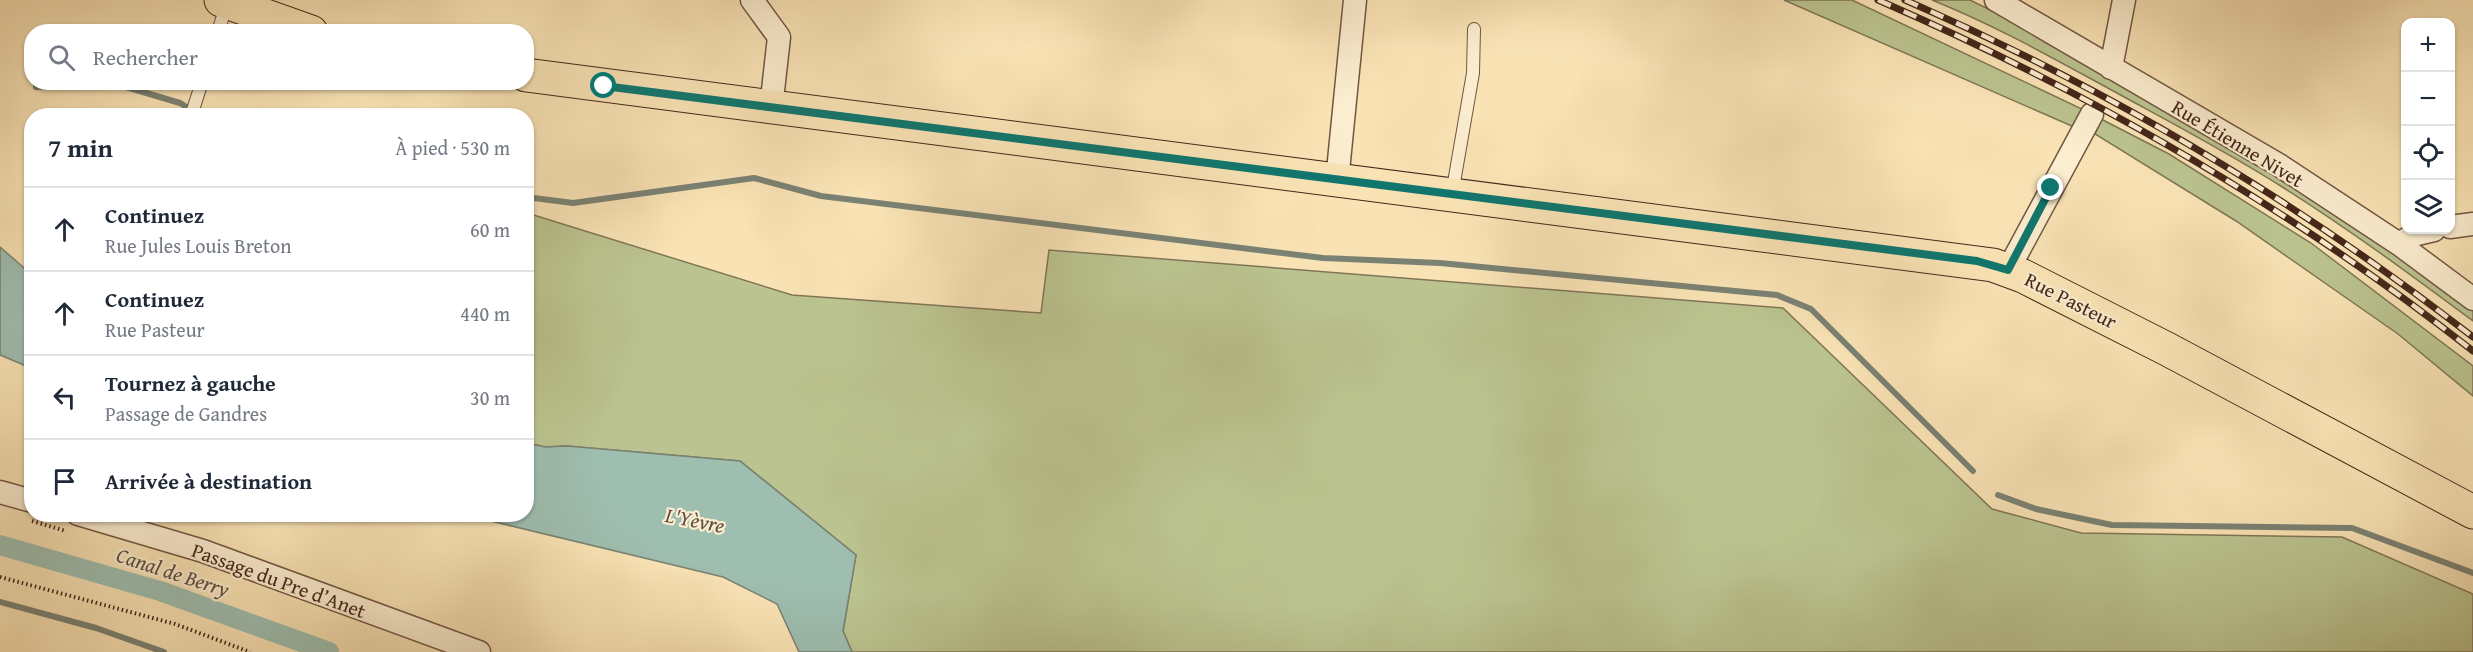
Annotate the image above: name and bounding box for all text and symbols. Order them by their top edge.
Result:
map controls [2401,18,2455,234]
button: + [2401,18,2455,72]
search box [24,24,534,90]
icon: search [45,41,78,74]
text: Rechercher [93,41,198,73]
route start [590,72,616,98]
button: − [2401,72,2455,126]
street label: Rue Étienne Nivet [2167,92,2309,194]
button: locate [2401,126,2455,180]
text: 7 min [48,128,113,167]
text: À pied · 530 m [395,133,510,162]
route end [2037,174,2063,200]
button: layers [2401,180,2455,234]
text: Continuez [105,199,204,231]
icon: ahead [48,213,81,246]
text: 60 m [470,215,510,244]
text: Rue Jules Louis Breton [105,231,291,260]
street label: Rue Pasteur [2020,264,2122,336]
text: Continuez [105,283,204,315]
icon: ahead [48,297,81,330]
text: 440 m [460,299,510,328]
text: Rue Pasteur [105,315,205,344]
text: Tournez à gauche [105,367,276,399]
icon: left [48,381,81,414]
text: 30 m [470,383,510,412]
text: Passage de Gandres [105,399,267,428]
icon: arrive [48,465,81,498]
text: Arrivée à destination [105,465,312,497]
water label: L'Yèvre [662,499,727,541]
street label: Passage du Pre d’Anet [188,535,370,625]
water label: Canal de Berry [113,539,234,605]

